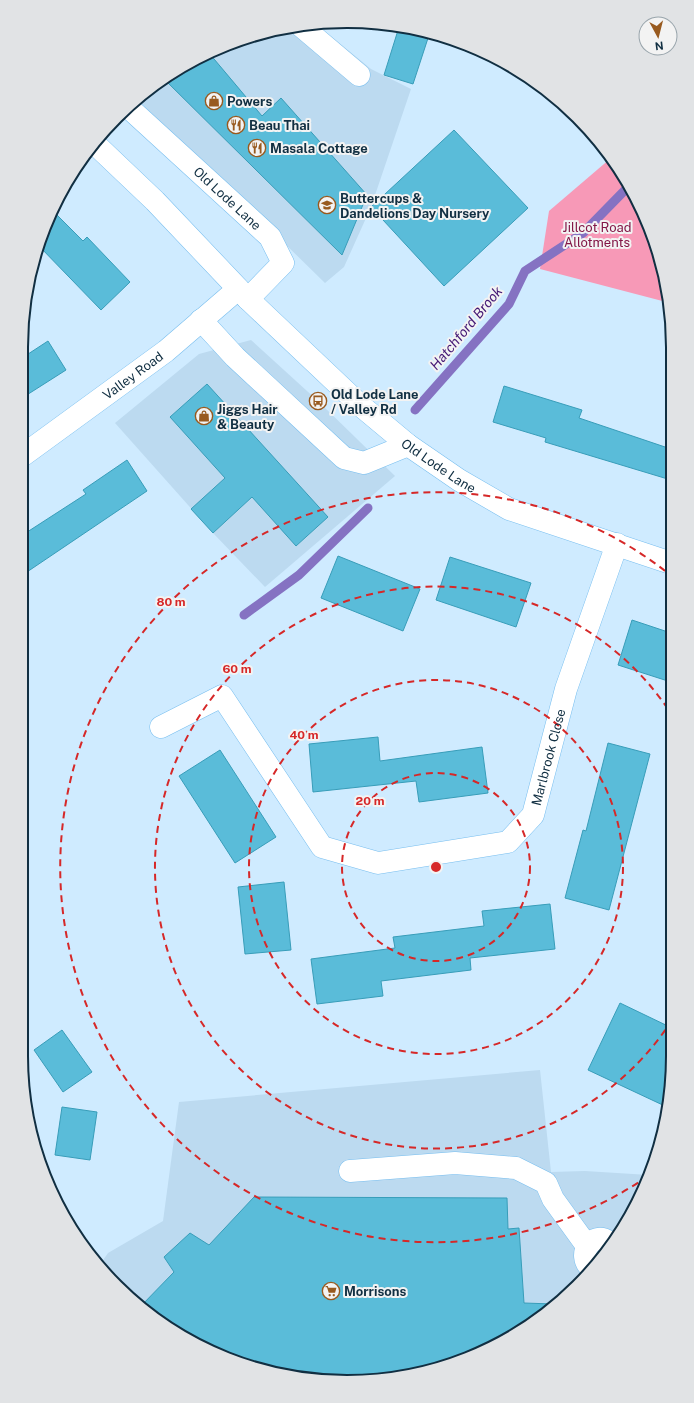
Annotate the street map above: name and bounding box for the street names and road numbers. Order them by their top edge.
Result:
street label: Old Lode Lane [190,164,264,233]
street label: Valley Road [100,349,166,403]
street label: Old Lode Lane [398,436,478,496]
street label: Marlbrook Close [529,707,568,807]

